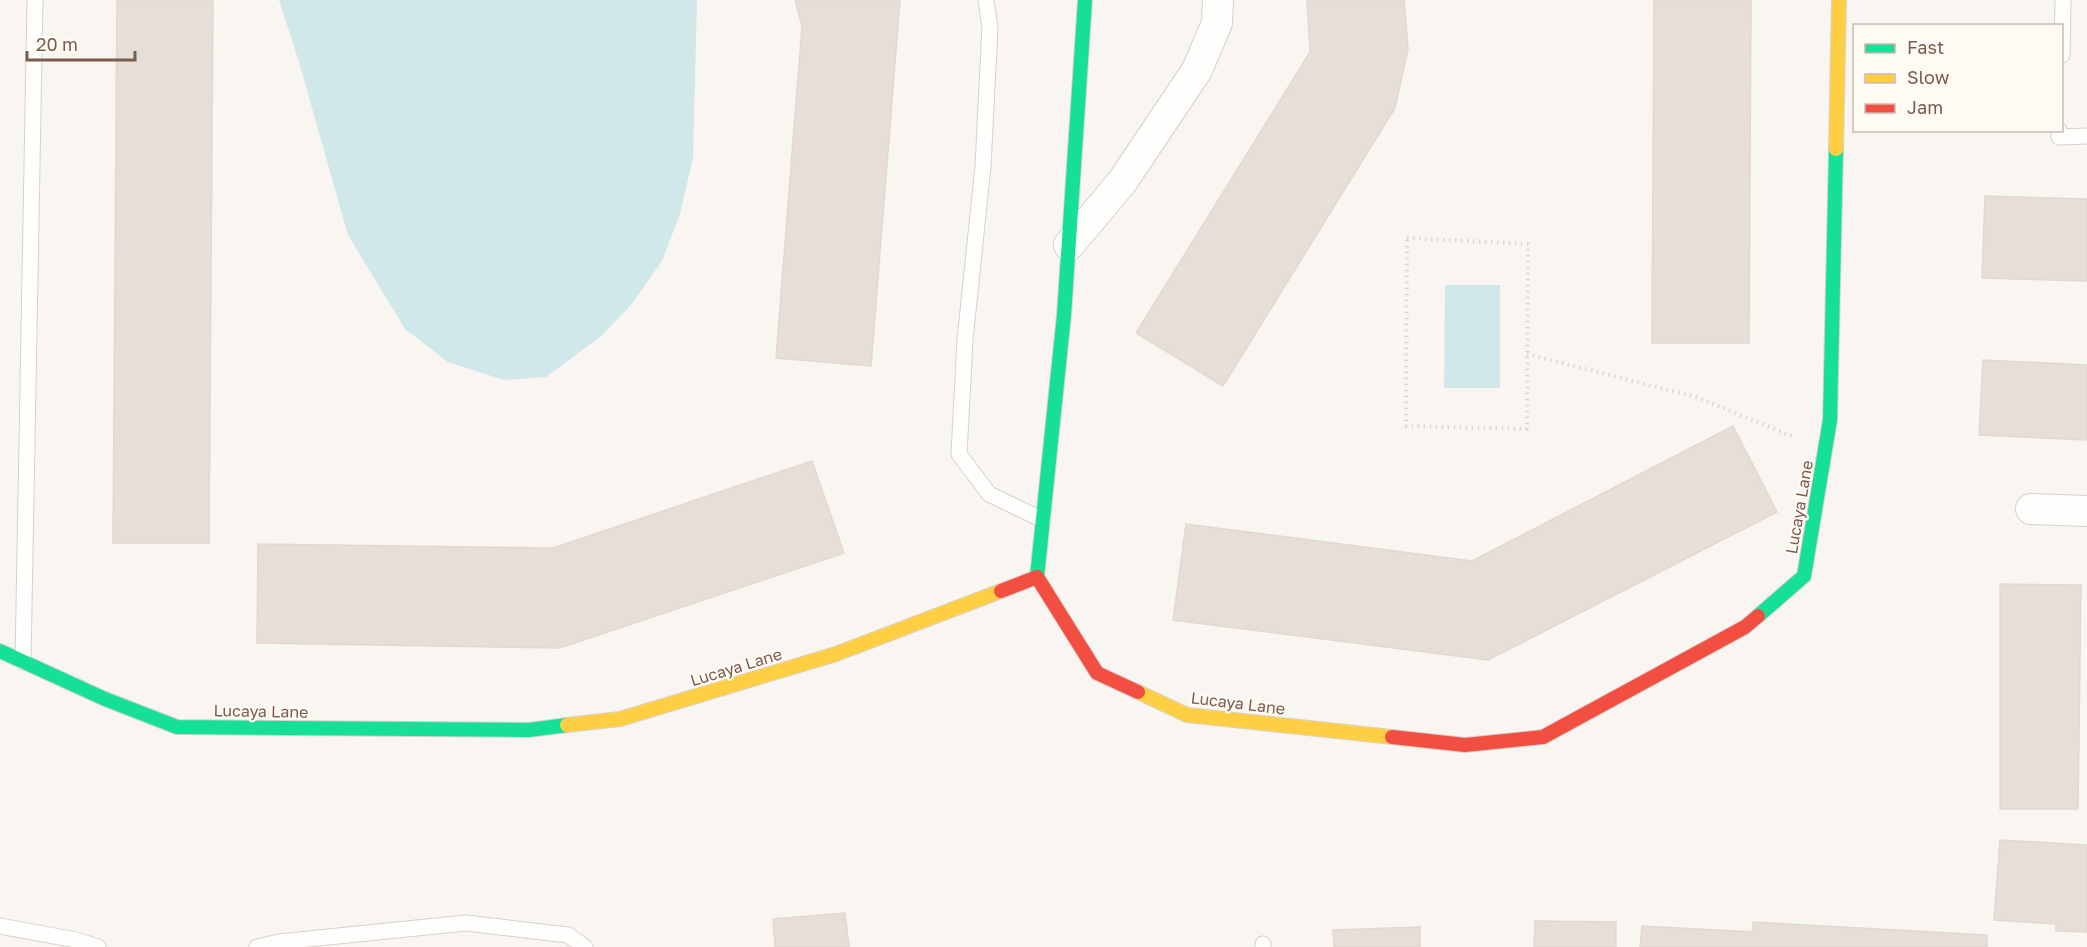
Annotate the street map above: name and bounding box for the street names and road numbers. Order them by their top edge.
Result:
street label: Lucaya Lane [1781,459,1817,555]
street label: Lucaya Lane [688,644,784,690]
street label: Lucaya Lane [1190,687,1286,719]
street label: Lucaya Lane [213,700,309,722]

